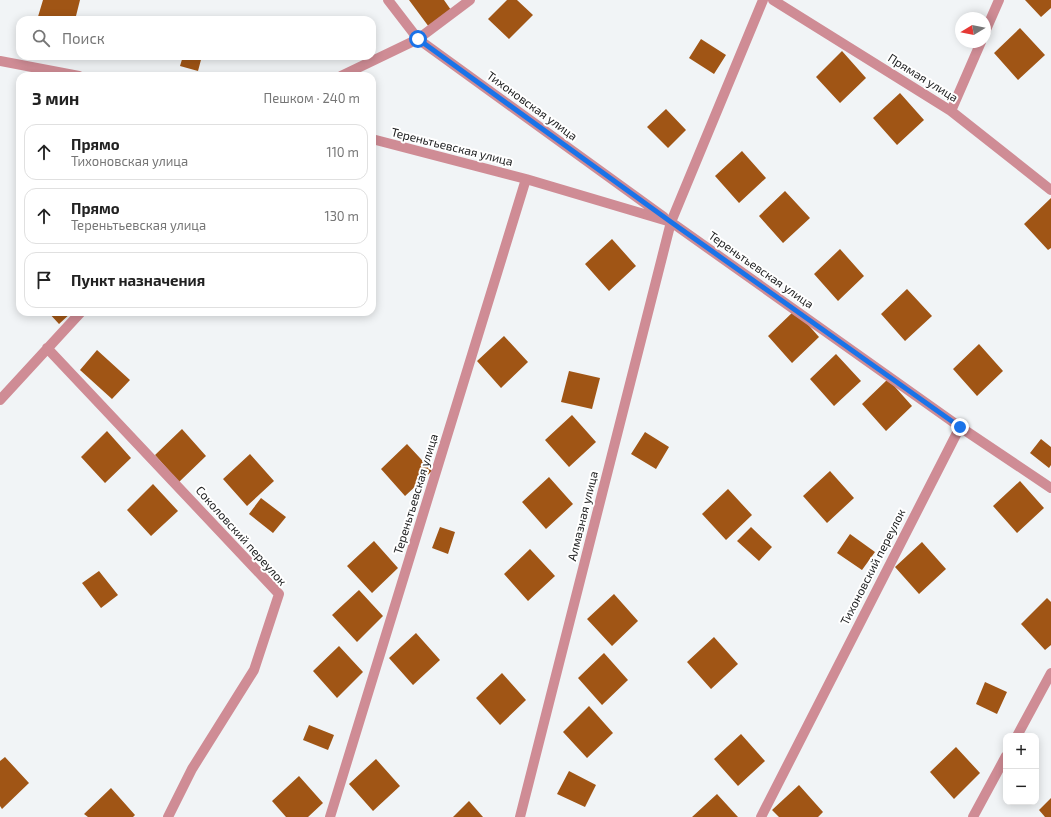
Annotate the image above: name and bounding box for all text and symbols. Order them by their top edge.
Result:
north arrow [955,12,991,48]
search box [16,16,376,60]
icon: search [30,27,52,49]
text: Поиск [62,29,105,47]
route start [409,30,427,48]
street label: Прямая улица [885,50,961,105]
street label: Тихоновская улица [484,68,580,143]
text: 3 мин [32,88,79,108]
text: Пешком · 240 m [263,90,360,106]
street label: Тереньтьевская улица [390,124,515,169]
text: Прямо [71,135,120,153]
icon: ahead [33,141,55,163]
text: 110 m [327,144,359,160]
text: Тихоновская улица [71,153,188,169]
text: Прямо [71,199,120,217]
icon: ahead [33,205,55,227]
text: 130 m [324,208,359,224]
text: Тереньтьевская улица [71,217,206,233]
street label: Тереньтьевская улица [706,228,817,312]
icon: arrive [33,269,55,291]
text: Пункт назначения [71,271,205,289]
route end [951,418,969,436]
street label: Тереньтьевская улица [390,432,441,556]
street label: Алмазная улица [564,469,601,562]
street label: Соколовский переулок [193,483,290,589]
street label: Тихоновский переулок [837,506,909,627]
map controls [1003,733,1039,805]
button: + [1003,733,1039,769]
button: − [1003,769,1039,805]

